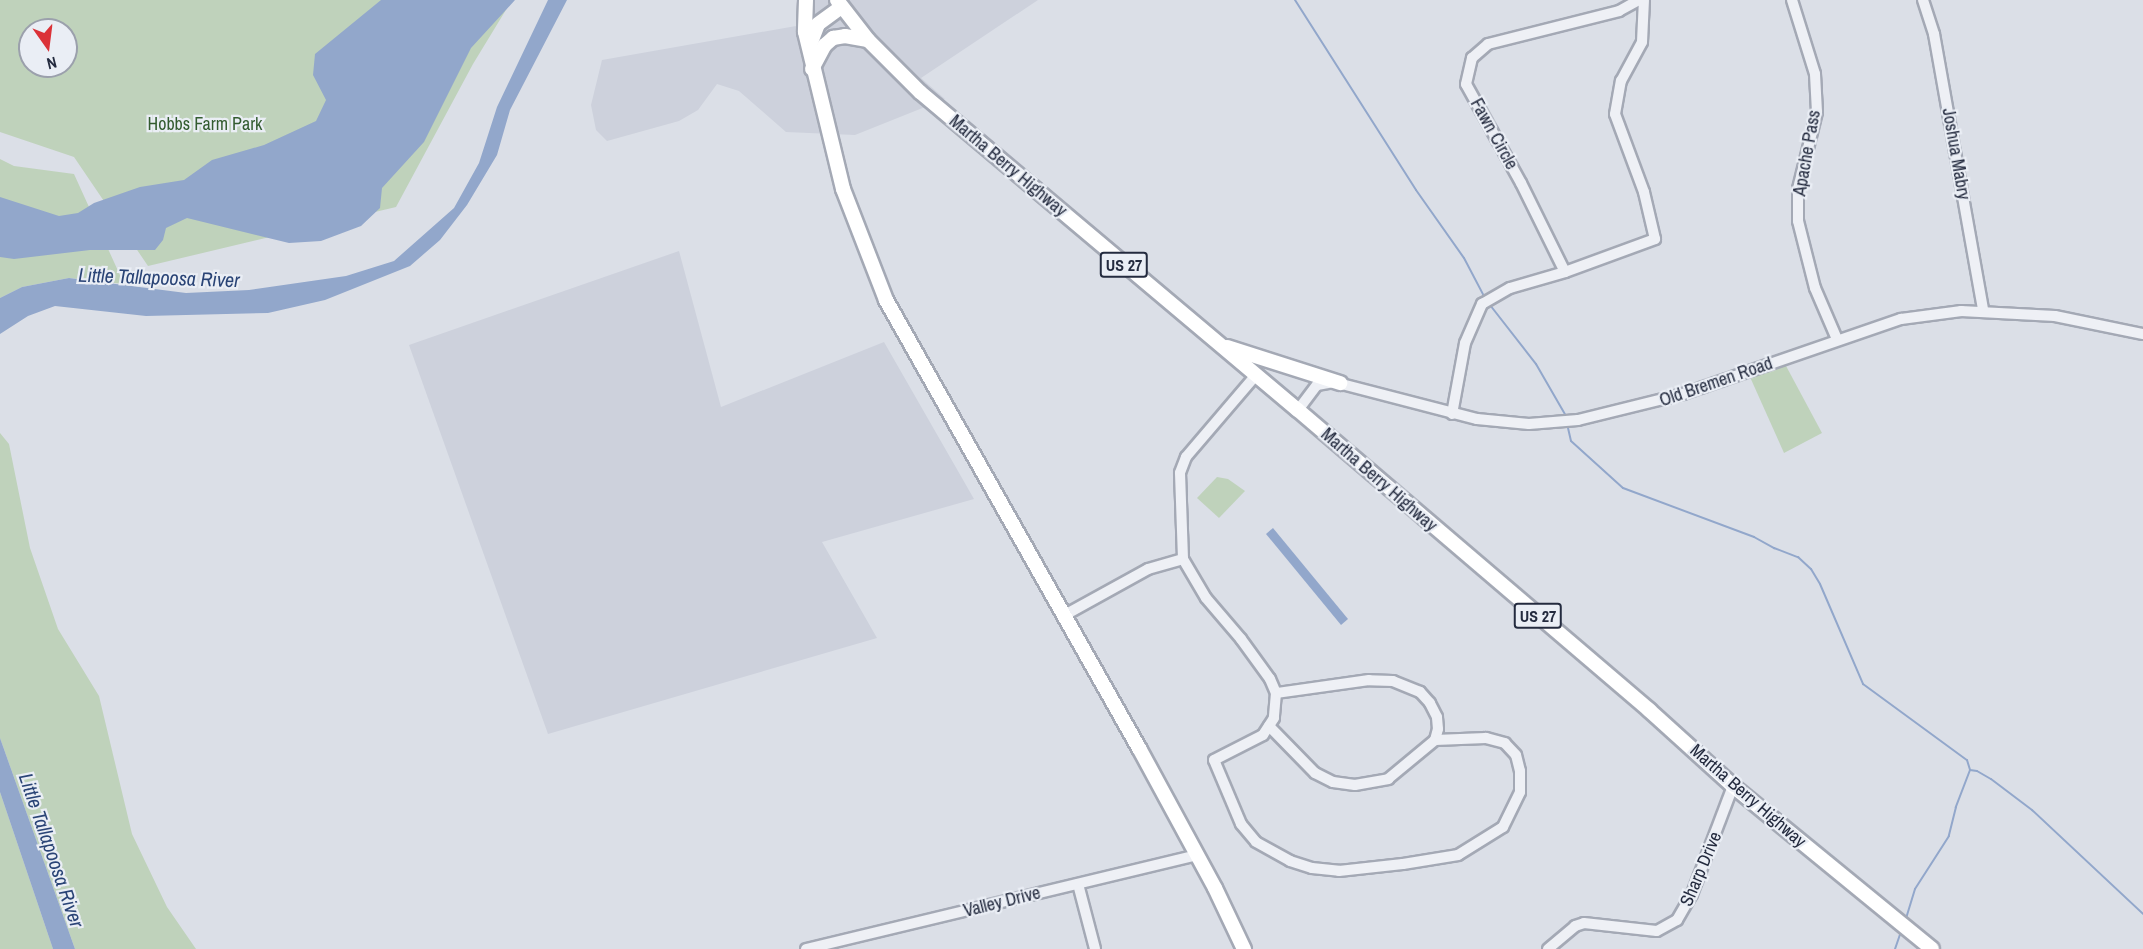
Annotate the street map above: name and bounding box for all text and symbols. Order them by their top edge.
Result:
north arrow [18,18,78,78]
text: N [45,52,59,75]
street label: Fawn Circle [1466,95,1522,173]
street label: Joshua Mabry [1937,106,1975,202]
street label: Apache Pass [1789,108,1825,198]
street label: Martha Berry Highway [945,111,1071,221]
park label: Hobbs Farm Park [148,113,262,135]
road number: US 27 [1098,252,1150,278]
water label: Little Tallapoosa River [78,262,240,292]
street label: Old Bremen Road [1657,353,1775,411]
street label: Martha Berry Highway [1317,424,1441,536]
road number: US 27 [1512,603,1564,629]
street label: Martha Berry Highway [1686,740,1810,852]
water label: Little Tallapoosa River [14,770,90,930]
street label: Sharp Drive [1676,829,1726,909]
street label: Valley Drive [961,882,1043,922]

